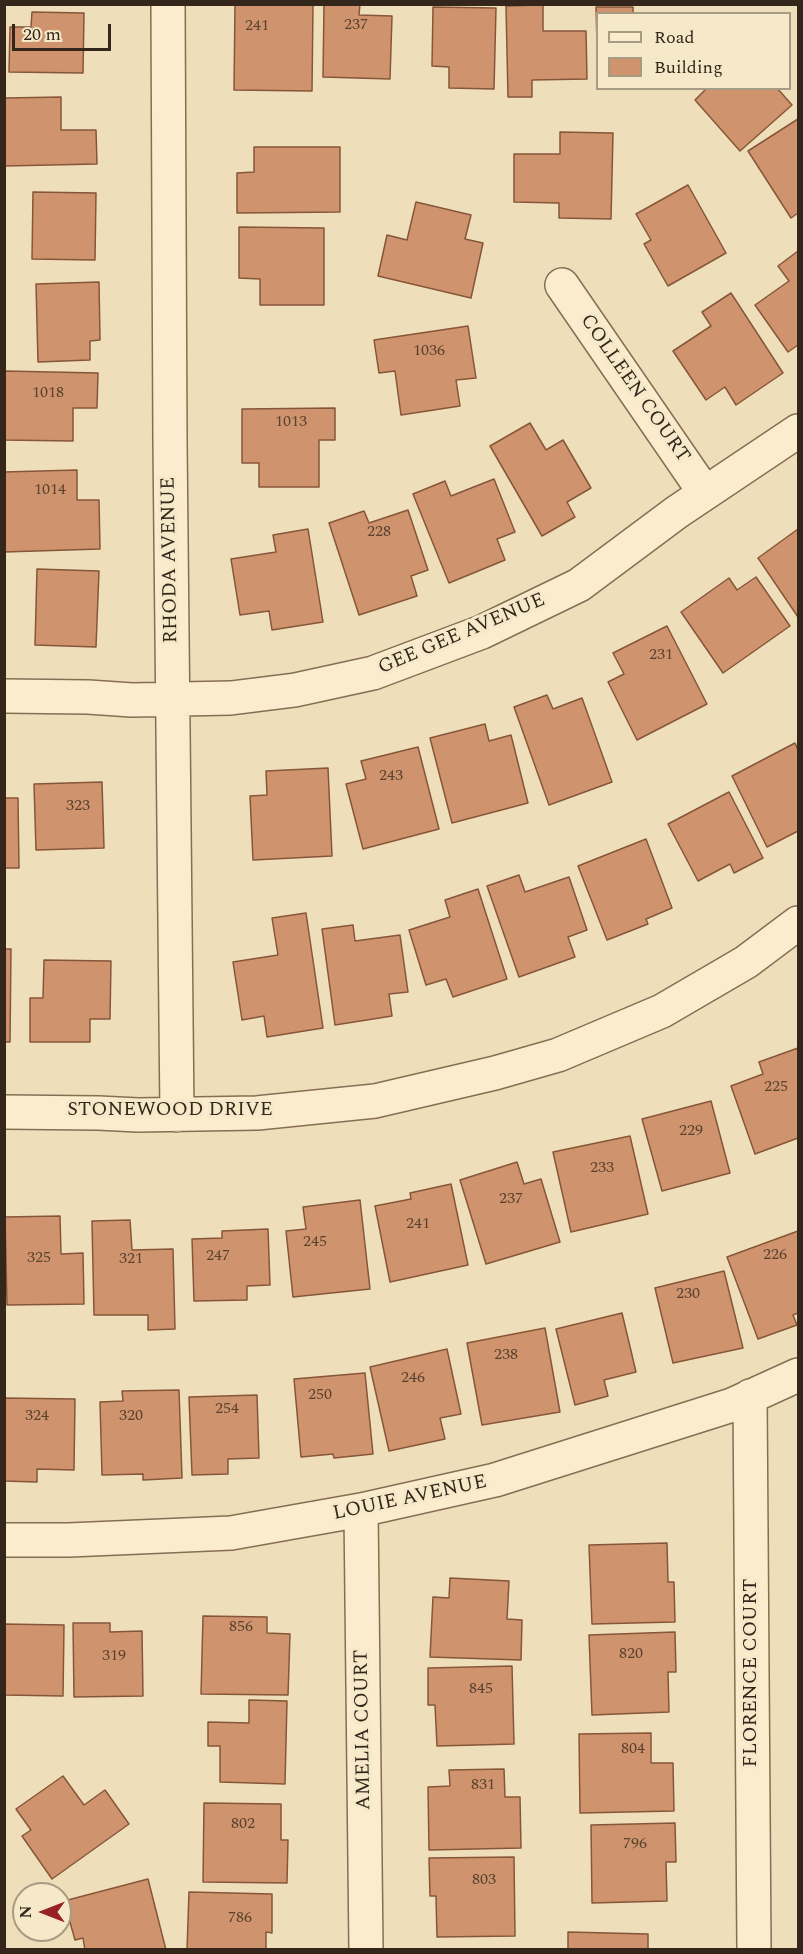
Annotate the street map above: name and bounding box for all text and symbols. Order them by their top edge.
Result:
scale bar [15,12,114,50]
legend [596,12,791,90]
house number: 237 [344,16,368,36]
house number: 241 [245,17,269,37]
text: 20 m [23,21,61,48]
text: Road [654,24,695,51]
text: Building [654,54,723,81]
street label: COLLEEN COURT [574,310,694,468]
house number: 1036 [413,342,445,362]
house number: 1018 [32,384,64,404]
house number: 1013 [275,413,307,433]
street label: RHODA AVENUE [158,477,184,643]
house number: 1014 [34,481,66,501]
house number: 228 [367,523,391,543]
street label: GEE GEE AVENUE [375,589,549,681]
house number: 231 [649,646,673,666]
house number: 243 [379,767,403,787]
house number: 323 [66,797,90,817]
house number: 225 [764,1078,788,1098]
street label: STONEWOOD DRIVE [67,1099,273,1123]
house number: 229 [679,1122,703,1142]
house number: 233 [590,1159,614,1179]
house number: 237 [499,1190,523,1210]
house number: 241 [406,1215,430,1235]
house number: 245 [303,1233,327,1253]
house number: 226 [763,1246,787,1266]
house number: 247 [206,1247,230,1267]
house number: 325 [27,1249,51,1269]
house number: 321 [119,1250,143,1270]
house number: 230 [676,1285,700,1305]
house number: 238 [494,1346,518,1366]
house number: 246 [401,1369,425,1389]
house number: 250 [308,1386,332,1406]
house number: 254 [215,1400,239,1420]
house number: 324 [25,1407,49,1427]
house number: 320 [119,1407,143,1427]
street label: LOUIE AVENUE [331,1471,489,1527]
street label: FLORENCE COURT [740,1579,764,1767]
house number: 856 [229,1618,253,1638]
house number: 820 [619,1645,643,1665]
house number: 319 [102,1647,126,1667]
street label: AMELIA COURT [351,1650,377,1810]
house number: 845 [469,1680,493,1700]
house number: 804 [621,1740,645,1760]
house number: 831 [471,1776,495,1796]
house number: 802 [231,1815,255,1835]
house number: 796 [623,1835,647,1855]
house number: 803 [472,1871,496,1891]
north arrow [12,1882,72,1942]
text: N [14,1905,38,1919]
house number: 786 [228,1909,252,1929]

